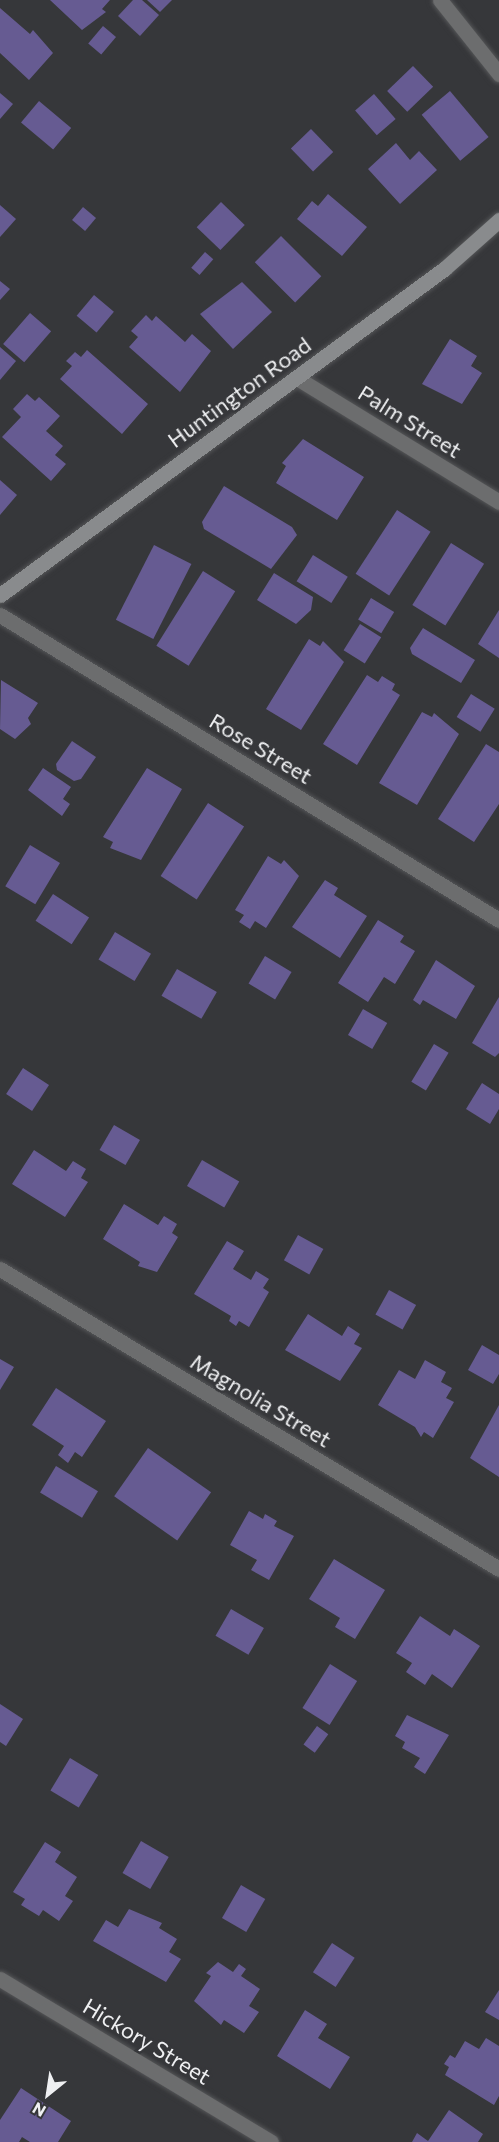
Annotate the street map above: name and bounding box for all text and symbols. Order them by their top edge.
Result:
street label: Huntington Road [162,331,316,453]
street label: Palm Street [354,379,466,463]
street label: Rose Street [205,707,317,789]
street label: Magnolia Street [186,1348,336,1452]
street label: Hickory Street [78,1993,216,2089]
north arrow [18,2064,78,2124]
text: N [29,2099,49,2121]

